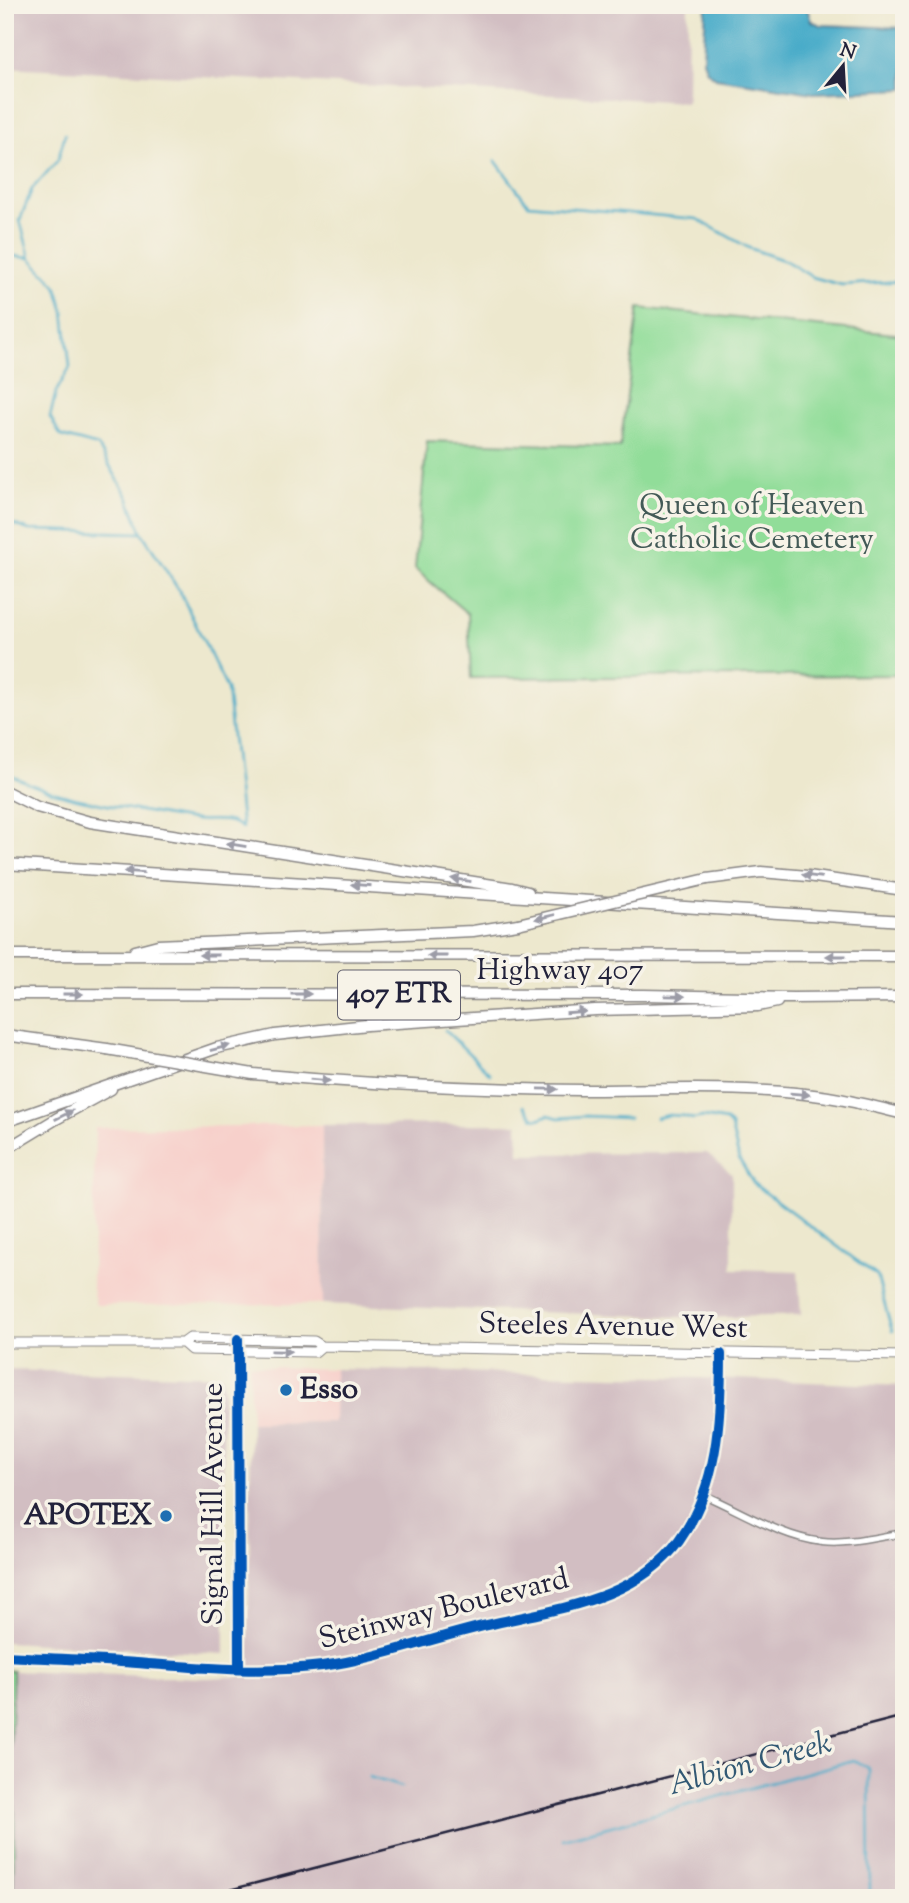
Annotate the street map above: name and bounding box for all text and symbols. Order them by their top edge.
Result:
north arrow [808,32,878,102]
text: N [836,37,859,67]
park label: Queen of Heaven Catholic Cemetery [630,485,874,562]
one-way arrow [225,840,247,851]
one-way arrow [123,866,145,877]
one-way arrow [801,871,823,882]
one-way arrow [450,874,472,885]
one-way arrow [350,879,372,890]
one-way arrow [534,912,556,923]
one-way arrow [198,949,220,961]
one-way arrow [425,950,447,962]
street label: Highway 407 [477,950,643,993]
one-way arrow [824,950,846,962]
road number: 407 ETR [338,970,460,1020]
one-way arrow [63,988,85,1000]
one-way arrow [290,988,312,1000]
one-way arrow [665,990,687,1002]
one-way arrow [565,1006,587,1017]
one-way arrow [209,1042,231,1053]
one-way arrow [310,1075,332,1086]
one-way arrow [537,1083,559,1095]
one-way arrow [789,1089,811,1100]
one-way arrow [54,1109,74,1120]
street label: Steeles Avenue West [478,1303,748,1351]
one-way arrow [270,1345,292,1357]
place label: Esso [300,1369,358,1412]
marker: Esso [278,1382,294,1398]
street label: Signal Hill Avenue [193,1383,236,1625]
place label: APOTEX [23,1495,152,1538]
marker: APOTEX [158,1508,174,1524]
street label: Steinway Boulevard [315,1558,574,1662]
water label: Albion Creek [663,1721,837,1809]

